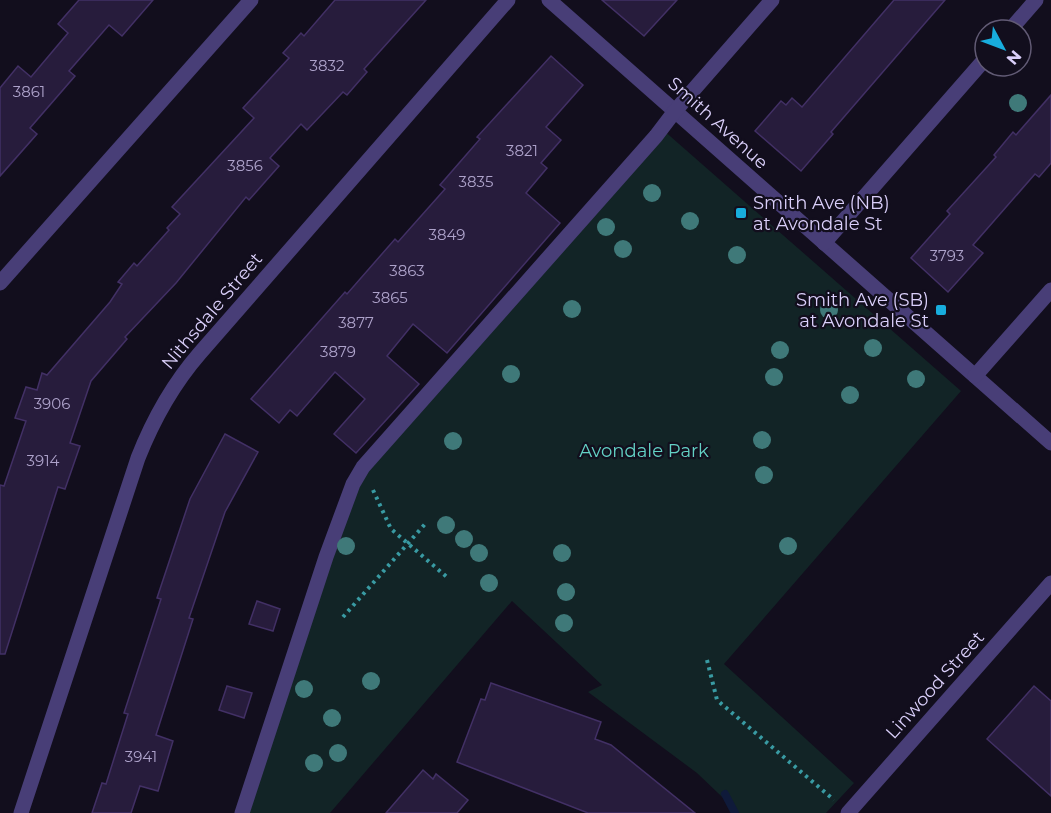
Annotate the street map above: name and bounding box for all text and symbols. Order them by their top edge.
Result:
north arrow [973,18,1033,78]
text: N [1003,46,1025,69]
house number: 3832 [310,56,344,75]
street label: Smith Avenue [663,72,773,174]
house number: 3861 [13,82,45,101]
house number: 3821 [506,141,538,160]
house number: 3856 [227,156,263,175]
house number: 3835 [459,172,493,191]
place label: Smith Ave (NB) at Avondale St [753,192,890,235]
marker: Smith Ave (NB) at Avondale St [734,206,748,220]
house number: 3849 [429,225,465,244]
house number: 3793 [930,246,964,265]
street label: Nithsdale Street [157,248,267,374]
house number: 3863 [389,261,425,280]
house number: 3865 [372,288,408,307]
place label: Smith Ave (SB) at Avondale St [796,289,929,332]
marker: Smith Ave (SB) at Avondale St [934,303,948,317]
house number: 3877 [338,313,374,332]
house number: 3879 [320,342,356,361]
house number: 3906 [34,394,70,413]
park label: Avondale Park [579,440,709,462]
house number: 3914 [27,451,60,470]
street label: Linwood Street [881,627,989,743]
house number: 3941 [125,747,157,766]

